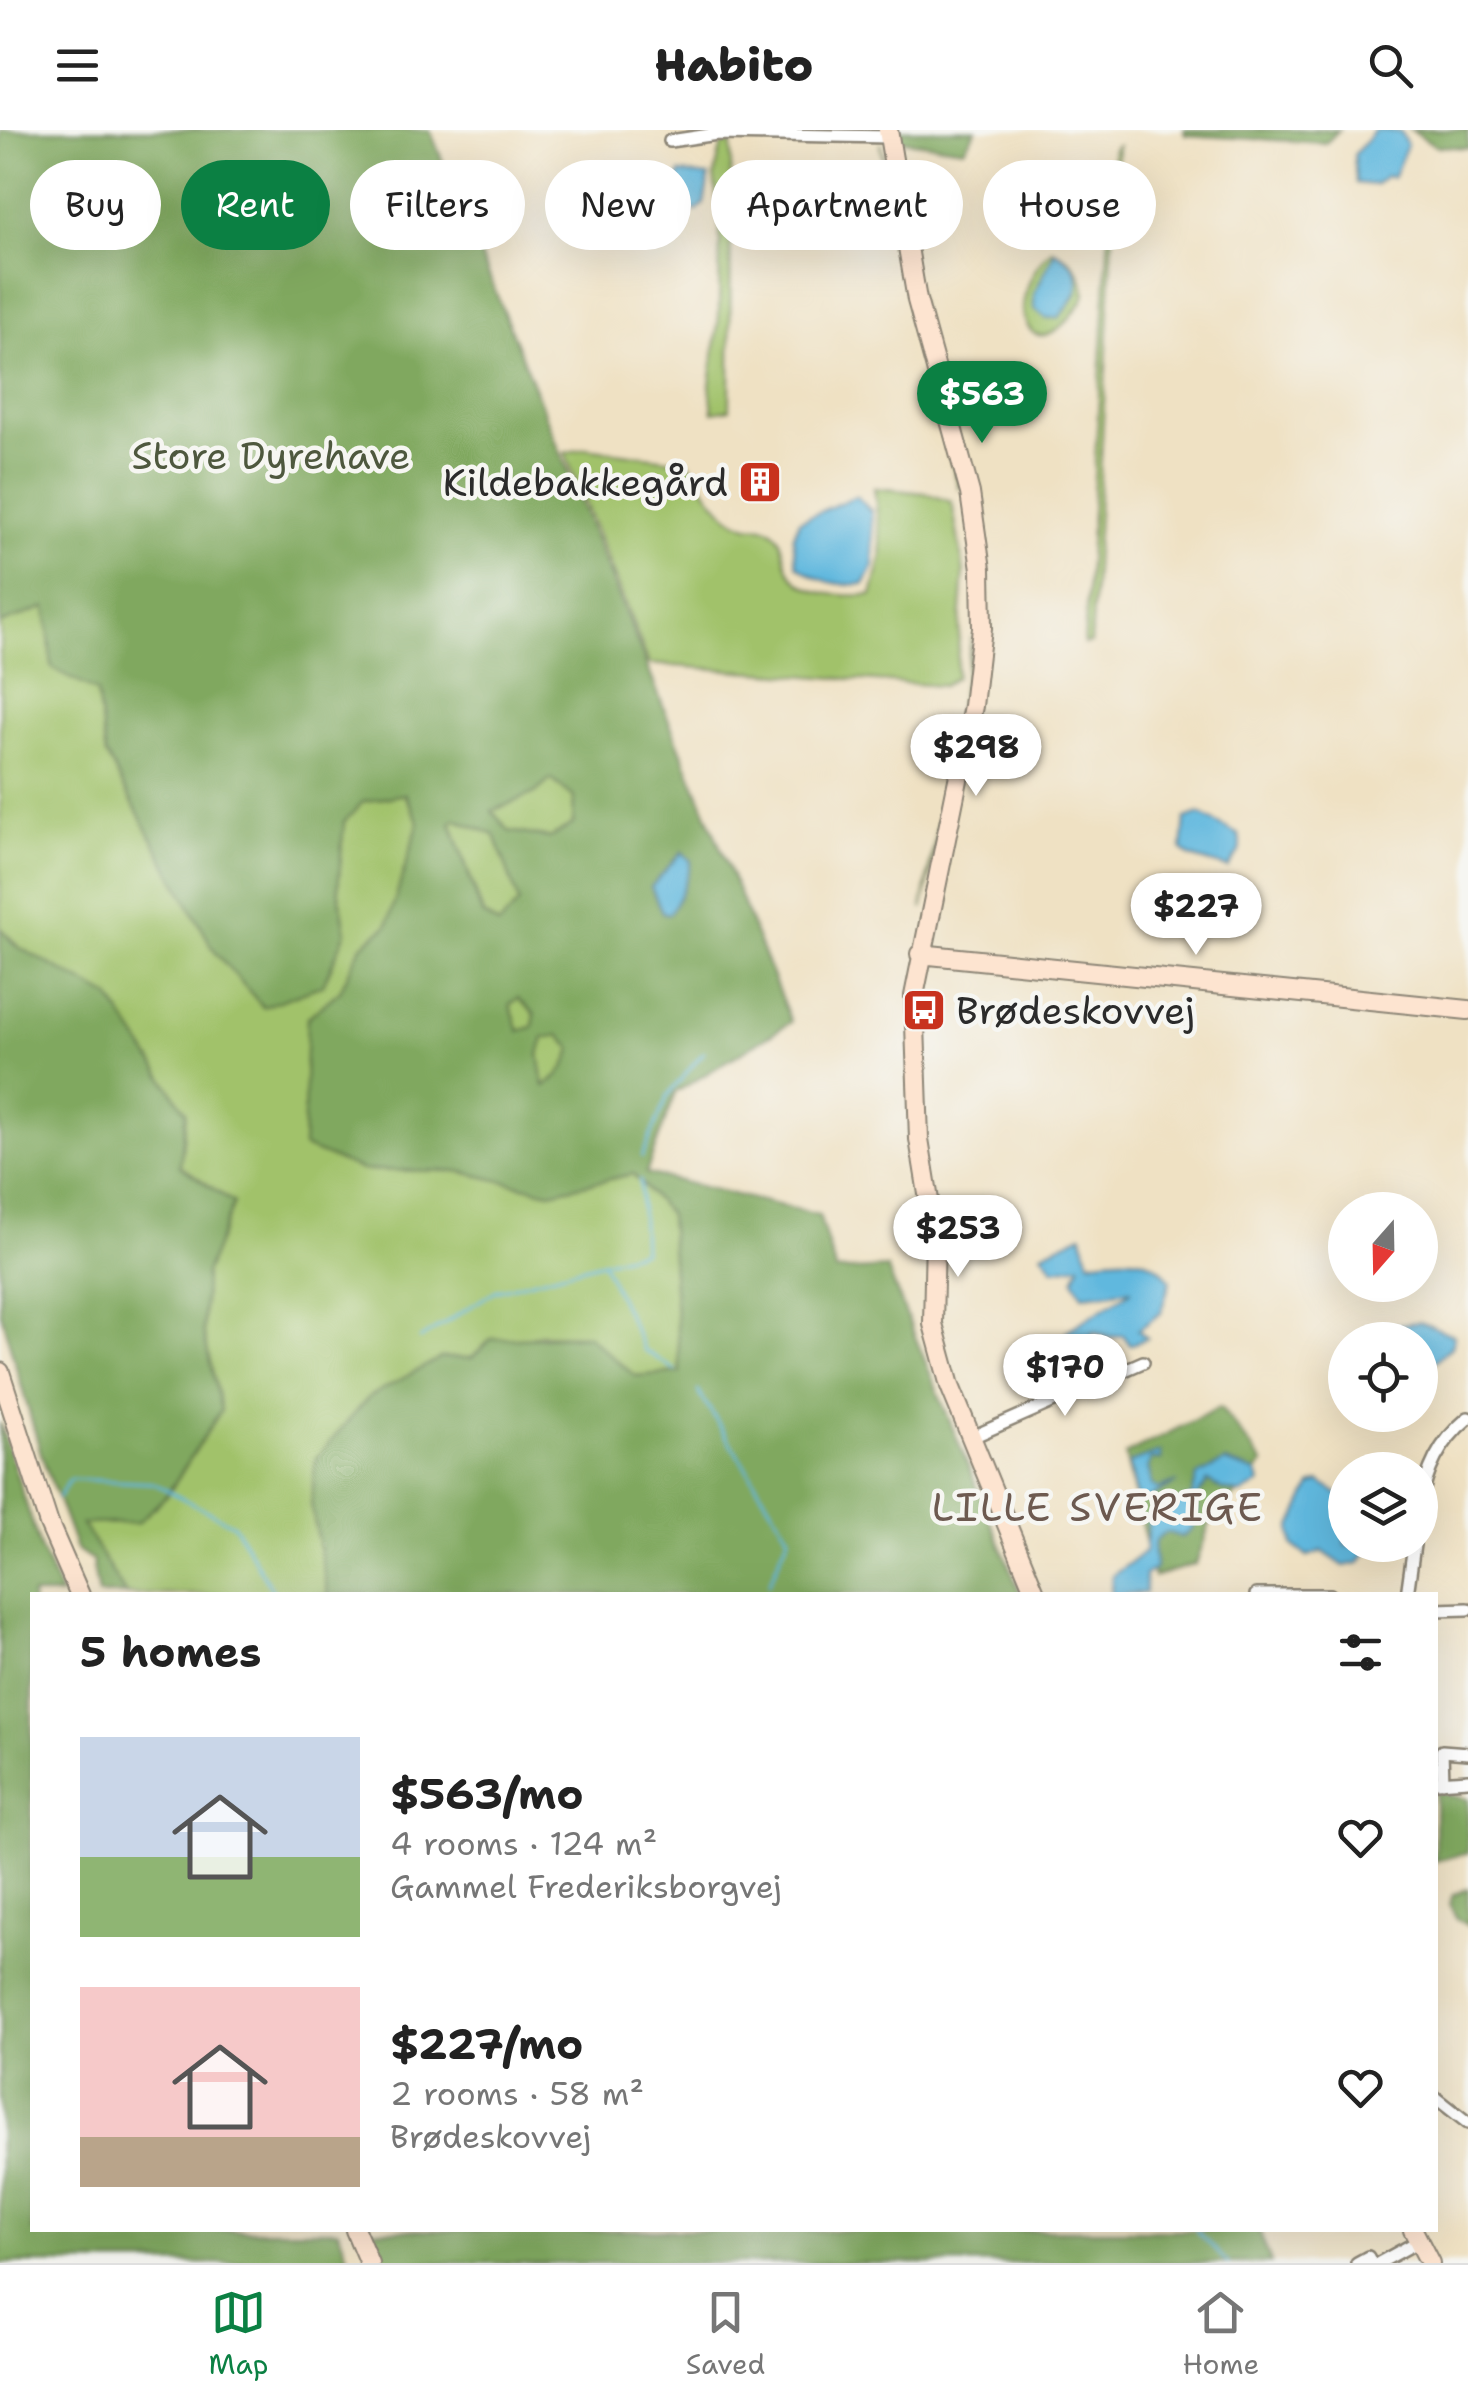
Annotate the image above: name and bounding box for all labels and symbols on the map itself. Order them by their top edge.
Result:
pin: $563 [923,361,1041,446]
park label: Store Dyrehave [131,430,411,481]
place label: Kildebakkegård [443,457,728,508]
building icon: Kildebakkegård [737,459,783,505]
pin: $298 [917,714,1035,799]
pin: $227 [1137,873,1255,958]
place label: Brødeskovvej [956,985,1195,1036]
bus stop icon: Brødeskovvej [901,987,947,1033]
north arrow [1328,1192,1438,1302]
pin: $253 [899,1195,1017,1280]
pin: $170 [1006,1334,1124,1419]
district label: LILLE SVERIGE [931,1480,1265,1534]

